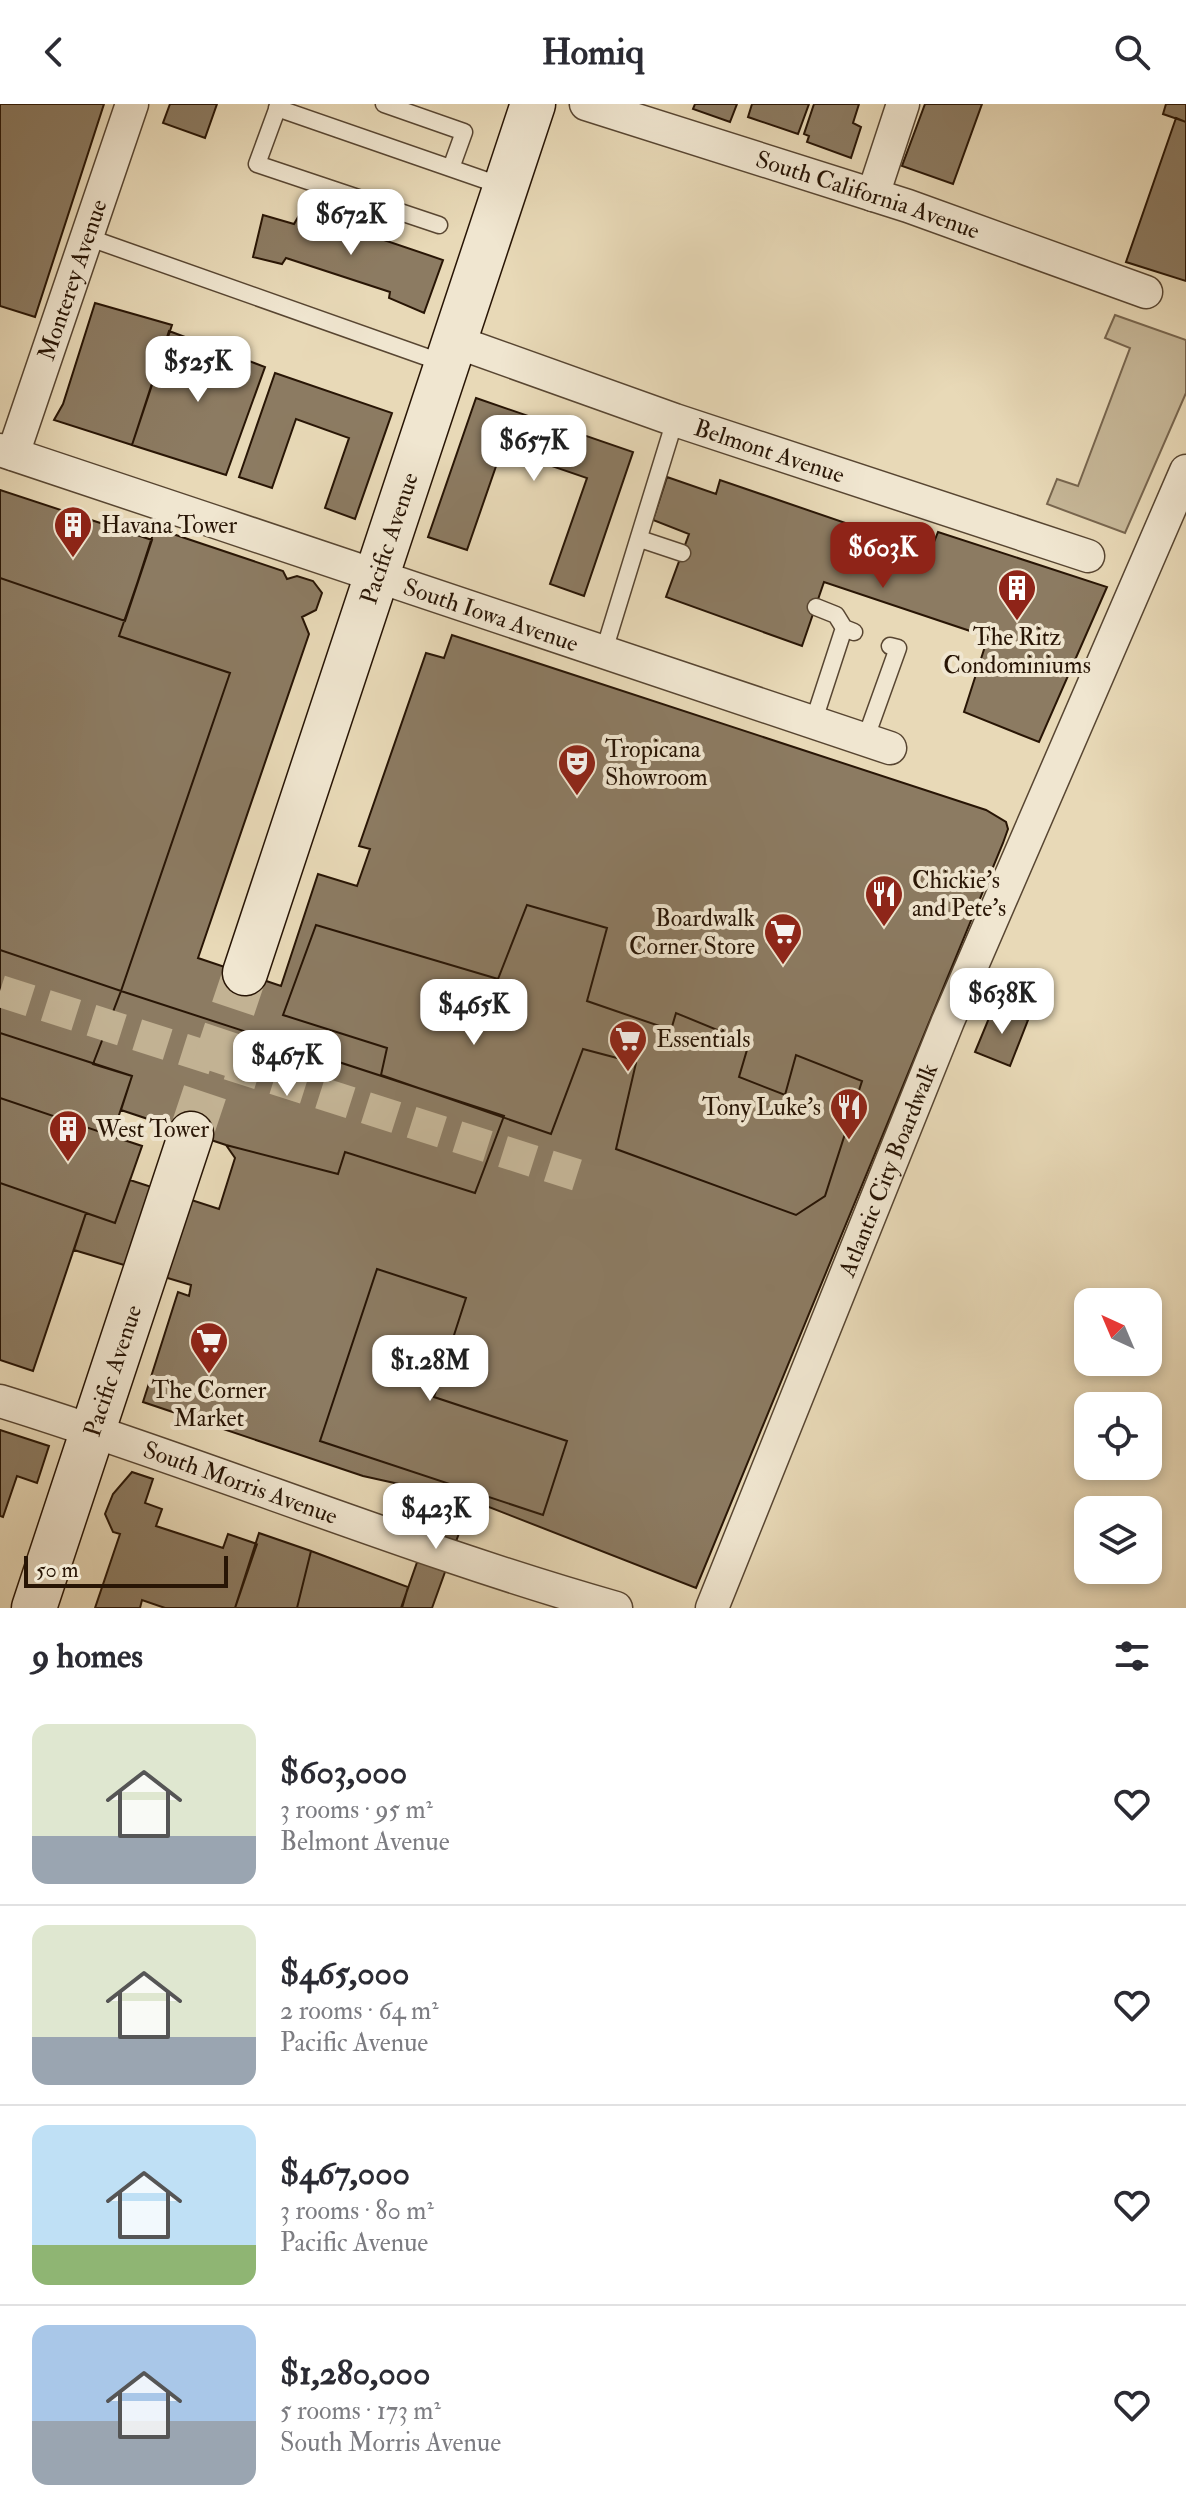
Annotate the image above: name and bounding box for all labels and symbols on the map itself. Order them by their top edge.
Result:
street label: South California Avenue [752,143,984,246]
pin: $672K [295,189,407,257]
street label: Monterey Avenue [30,195,114,365]
pin: $525K [142,336,254,404]
street label: Belmont Avenue [690,412,849,490]
pin: $657K [478,415,590,483]
street label: Pacific Avenue [353,468,425,608]
building icon: Havana Tower [52,504,94,559]
place label: Havana Tower [101,510,237,541]
pin: $603K [827,522,939,590]
building icon: The Ritz Condominiums [996,567,1038,622]
street label: South Iowa Avenue [399,571,583,659]
place label: The Ritz Condominiums [943,622,1091,681]
place label: Tropicana Showroom [605,734,708,793]
theatre icon: Tropicana Showroom [556,742,598,797]
place label: Chickie's and Pete's [912,865,1006,924]
restaurant icon: Chickie's and Pete's [863,873,905,928]
place label: Boardwalk Corner Store [629,903,756,962]
supermarket icon: Boardwalk Corner Store [762,911,804,966]
pin: $638K [946,968,1058,1036]
pin: $465K [418,979,530,1047]
supermarket icon: Essentials [607,1018,649,1073]
place label: Essentials [656,1024,750,1055]
pin: $467K [231,1030,343,1098]
street label: Atlantic City Boardwalk [831,1058,945,1282]
restaurant icon: Tony Luke's [828,1086,870,1141]
place label: Tony Luke's [702,1092,821,1123]
building icon: West Tower [47,1108,89,1163]
place label: West Tower [95,1114,209,1145]
north arrow [1074,1288,1162,1376]
street label: Pacific Avenue [76,1301,149,1441]
supermarket icon: The Corner Market [188,1320,230,1375]
pin: $1.28M [365,1335,495,1403]
place label: The Corner Market [152,1375,267,1434]
street label: South Morris Avenue [139,1434,342,1531]
pin: $423K [380,1483,492,1551]
scale bar [24,1552,228,1588]

